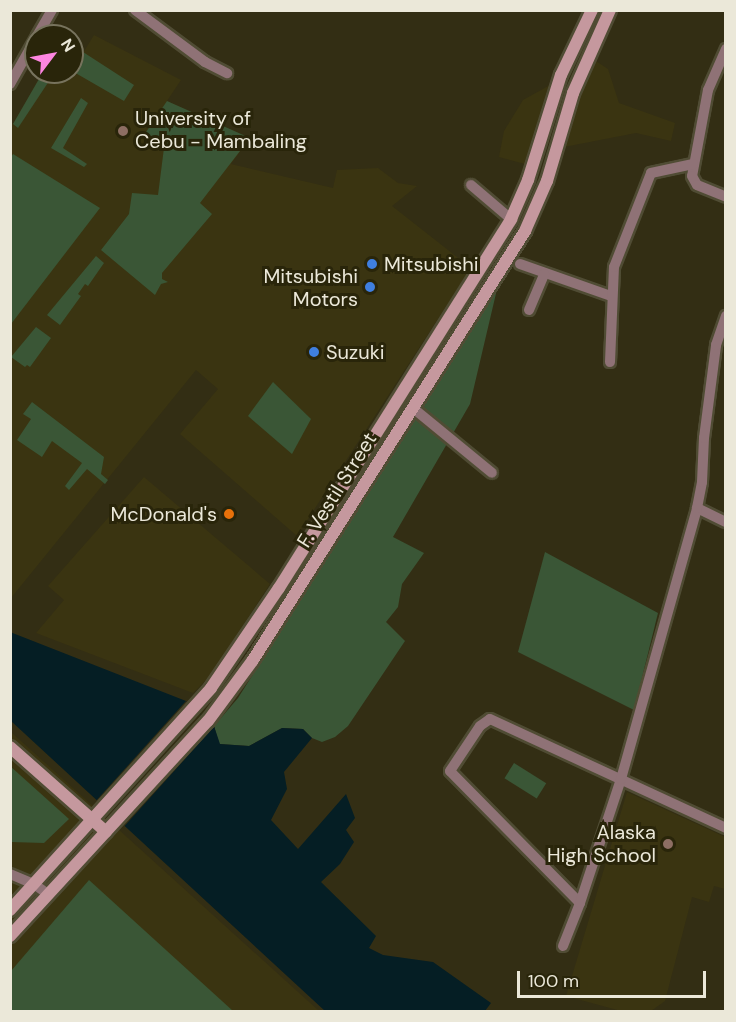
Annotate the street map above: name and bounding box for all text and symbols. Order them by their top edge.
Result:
north arrow [24,24,84,84]
text: N [56,35,80,56]
place label: University of Cebu - Mambaling [135,107,307,154]
marker: University of Cebu - Mambaling [116,124,130,138]
place label: Mitsubishi [384,252,479,276]
marker: Mitsubishi [365,257,379,271]
place label: Mitsubishi Motors [263,264,358,311]
marker: Mitsubishi Motors [363,280,377,294]
place label: Suzuki [326,340,385,364]
marker: Suzuki [307,345,321,359]
street label: F. Vestil Street [292,428,382,552]
place label: McDonald's [111,502,217,526]
marker: McDonald's [222,507,236,521]
place label: Alaska High School [547,820,656,867]
marker: Alaska High School [661,837,675,851]
scale bar [520,959,709,997]
text: 100 m [528,969,579,993]

